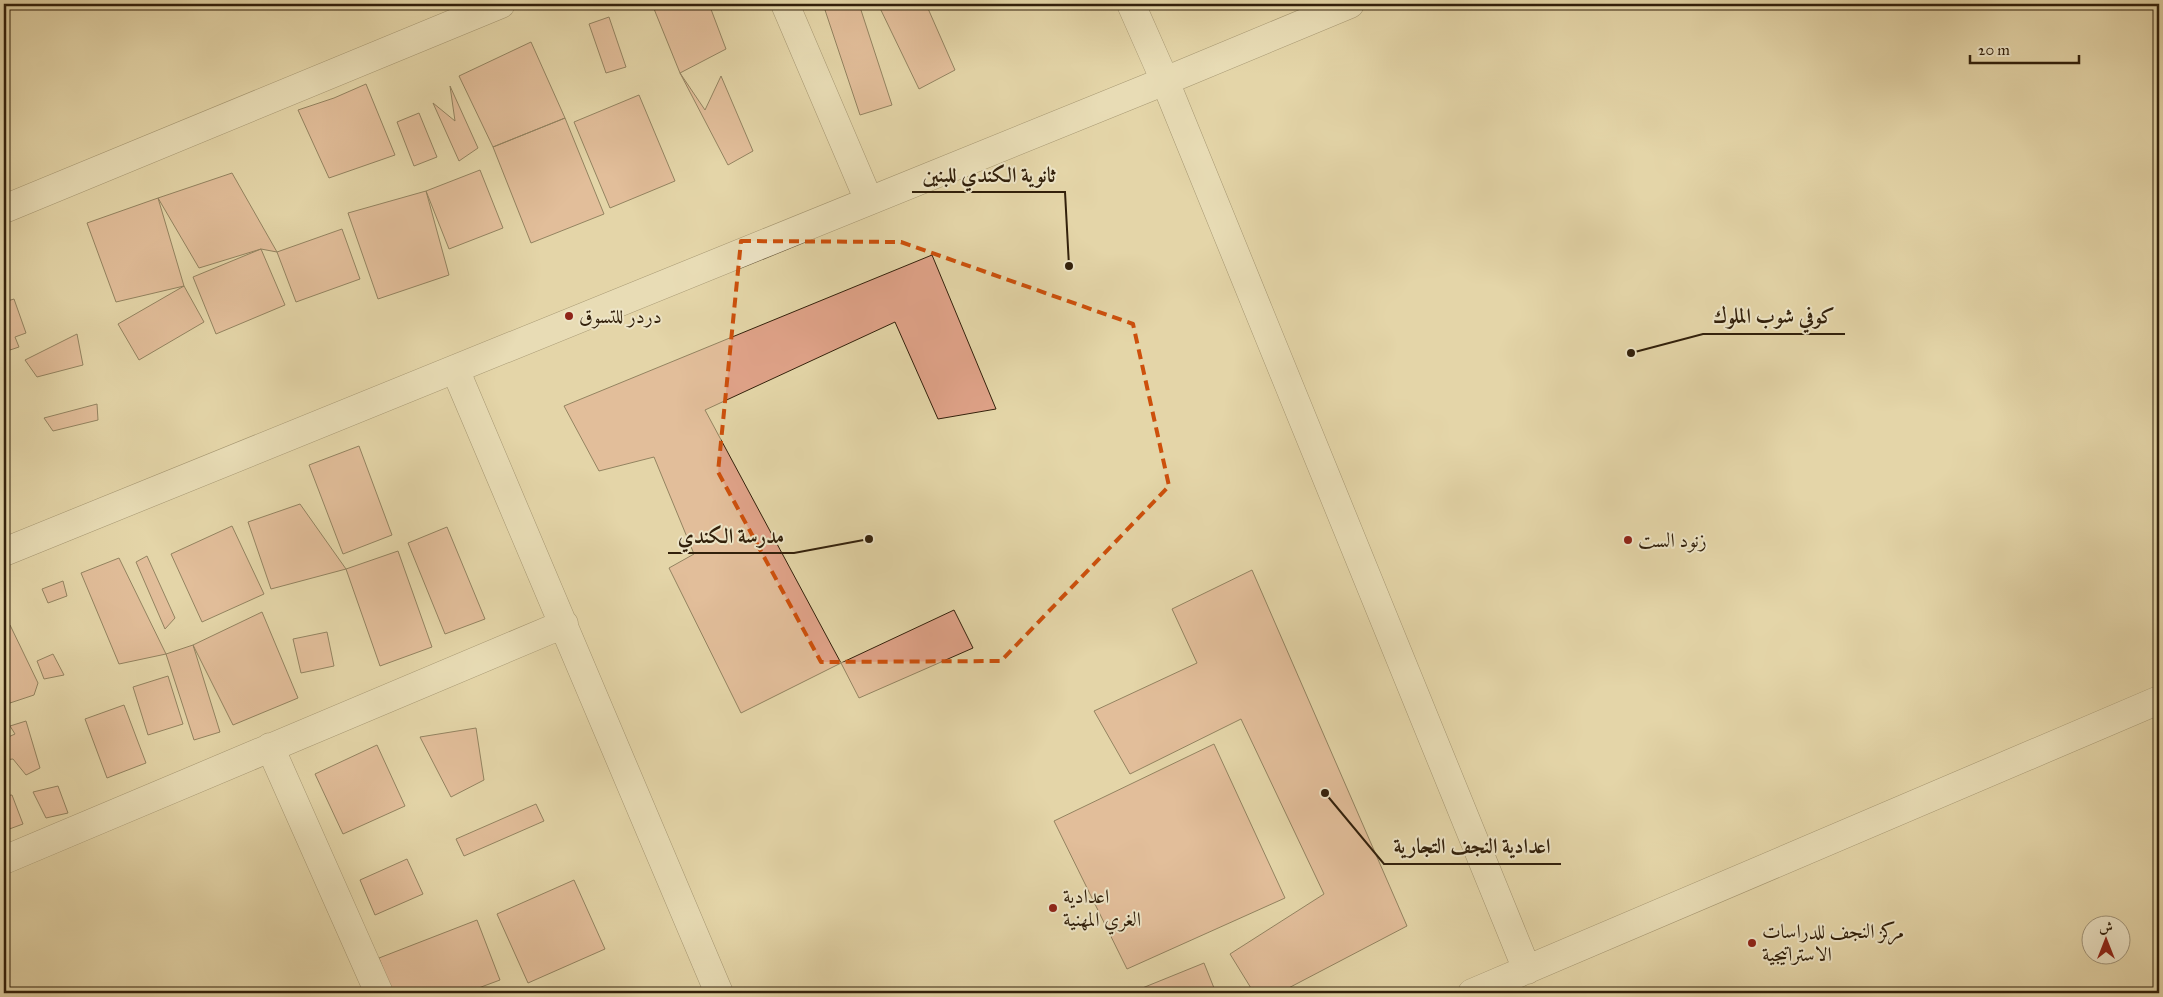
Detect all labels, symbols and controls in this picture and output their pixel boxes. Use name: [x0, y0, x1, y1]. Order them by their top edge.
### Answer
scale bar: [1970, 32, 2079, 64]
text: 20 m: [1978, 41, 2010, 59]
callout: ثانوية الكندي للبنين: [912, 156, 1065, 192]
text: ثانوية الكندي للبنين: [922, 162, 1057, 192]
callout: كوفي شوب الملوك: [1703, 298, 1845, 334]
text: كوفي شوب الملوك: [1713, 303, 1835, 334]
place label: دردر للتسوق: [579, 304, 662, 329]
marker: دردر للتسوق: [563, 310, 575, 322]
callout: مدرسة الكندي: [668, 517, 794, 553]
text: مدرسة الكندي: [678, 523, 784, 553]
place label: زنود الست: [1638, 528, 1707, 553]
marker: زنود الست: [1622, 534, 1634, 546]
callout: اعدادية النجف التجارية: [1384, 828, 1561, 864]
text: اعدادية النجف التجارية: [1393, 833, 1551, 859]
place label: اعدادية الغري المهنية: [1063, 884, 1141, 935]
marker: اعدادية الغري المهنية: [1047, 902, 1059, 914]
north arrow: [2080, 914, 2130, 964]
place label: مركز النجف للدراسات الاستراتيجية: [1762, 919, 1904, 966]
text: ش: [2099, 919, 2113, 936]
marker: مركز النجف للدراسات الاستراتيجية: [1746, 937, 1758, 949]

